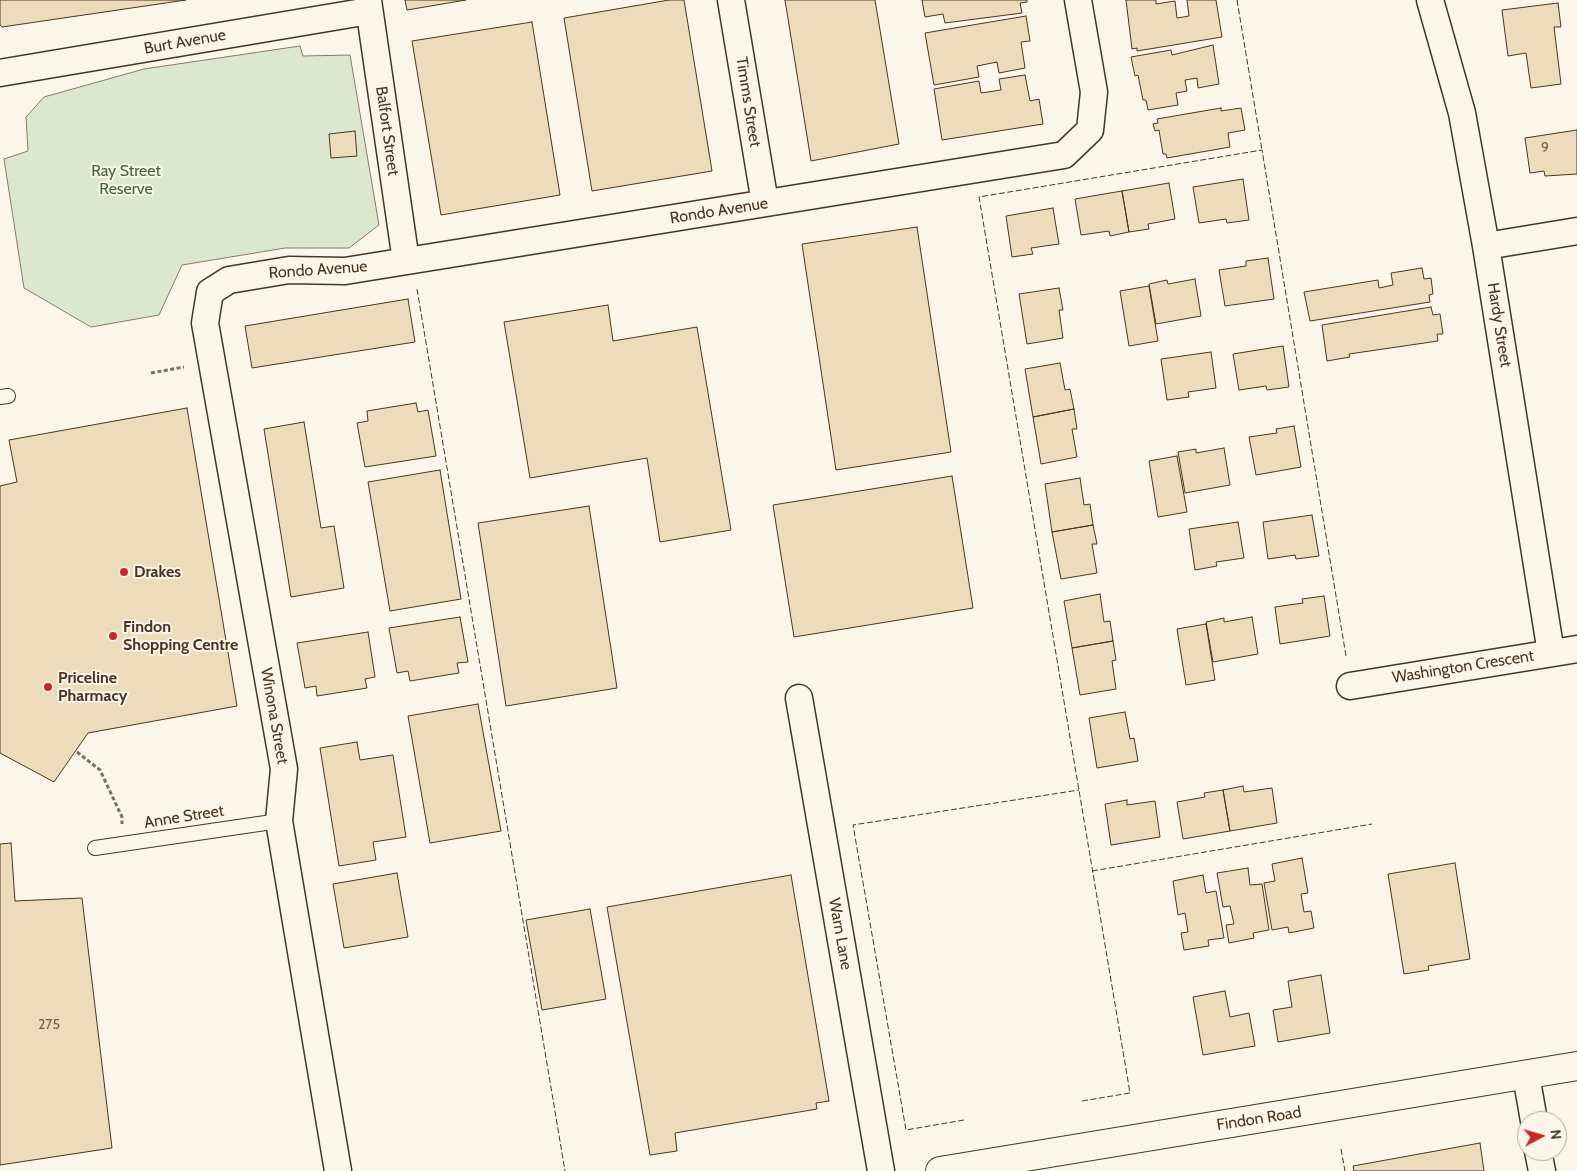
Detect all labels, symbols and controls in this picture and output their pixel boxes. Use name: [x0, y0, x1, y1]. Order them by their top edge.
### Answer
street label: Burt Avenue: [143, 25, 227, 59]
street label: Timms Street: [731, 55, 765, 149]
street label: Balfort Street: [371, 85, 403, 177]
house number: 9: [1541, 140, 1549, 156]
park label: Ray Street Reserve: [91, 161, 161, 199]
street label: Rondo Avenue: [669, 194, 769, 228]
street label: Rondo Avenue: [268, 257, 368, 283]
street label: Hardy Street: [1483, 281, 1515, 369]
place label: Drakes: [134, 562, 181, 582]
marker: Drakes: [118, 566, 130, 578]
place label: Findon Shopping Centre: [123, 617, 238, 655]
marker: Findon Shopping Centre: [107, 630, 119, 642]
street label: Washington Crescent: [1391, 646, 1535, 688]
street label: Winona Street: [256, 666, 292, 766]
place label: Priceline Pharmacy: [58, 668, 127, 706]
marker: Priceline Pharmacy: [42, 681, 54, 693]
street label: Anne Street: [143, 801, 225, 833]
street label: Warn Lane: [824, 897, 856, 971]
house number: 275: [38, 1017, 60, 1033]
street label: Findon Road: [1215, 1103, 1303, 1135]
north arrow: [1517, 1111, 1567, 1161]
text: N: [1546, 1129, 1565, 1140]

